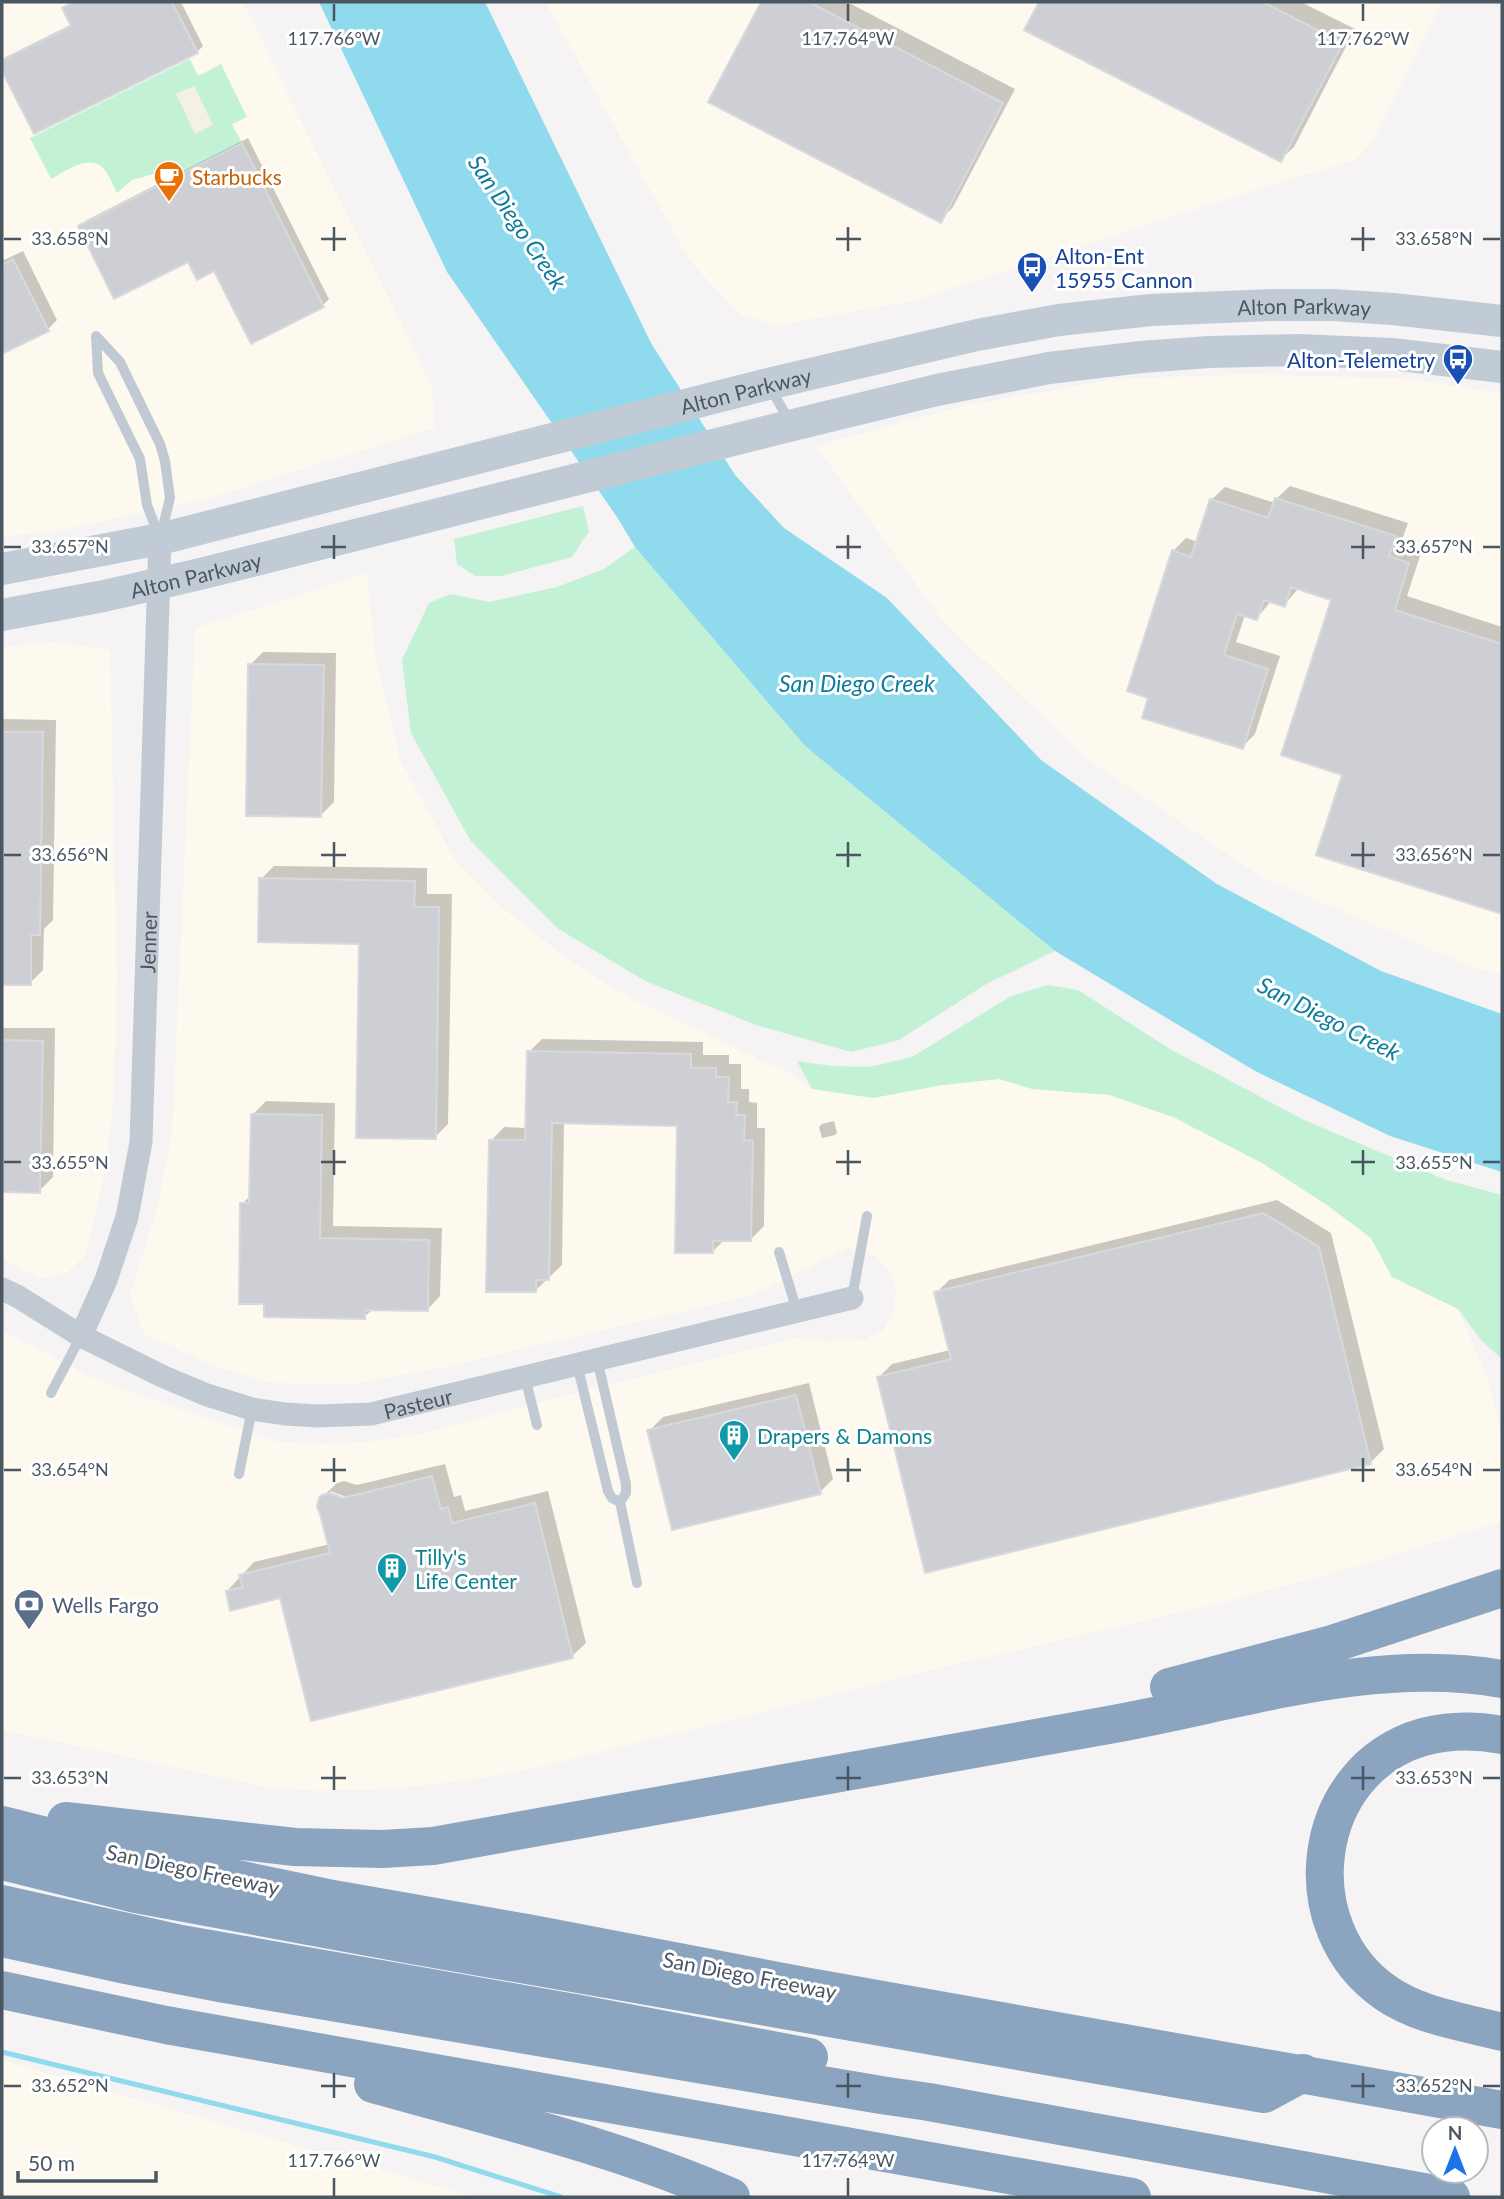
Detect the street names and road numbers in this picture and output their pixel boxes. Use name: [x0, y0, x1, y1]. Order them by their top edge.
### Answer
street label: Alton Parkway: [1237, 292, 1372, 320]
street label: Alton Parkway: [677, 362, 814, 418]
street label: Alton Parkway: [128, 547, 264, 602]
street label: Jenner: [134, 911, 161, 973]
street label: Pasteur: [381, 1382, 455, 1423]
street label: San Diego Freeway: [104, 1838, 282, 1900]
street label: San Diego Freeway: [661, 1946, 839, 2004]

